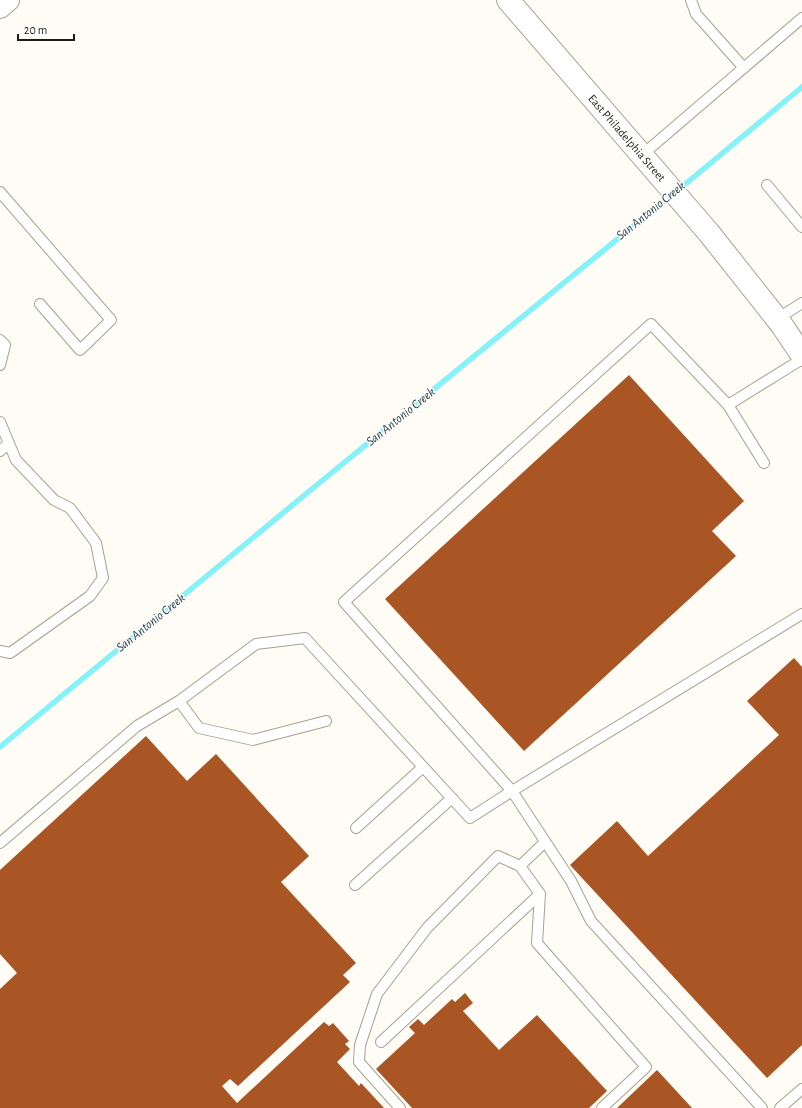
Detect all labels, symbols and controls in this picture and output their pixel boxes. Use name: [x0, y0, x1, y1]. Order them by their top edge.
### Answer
scale bar: [18, 16, 74, 42]
text: 20 m: [24, 24, 47, 36]
street label: East Philadelphia Street: [586, 92, 668, 184]
water label: San Antonio Creek: [614, 179, 688, 243]
water label: San Antonio Creek: [364, 385, 438, 449]
water label: San Antonio Creek: [114, 591, 188, 655]

